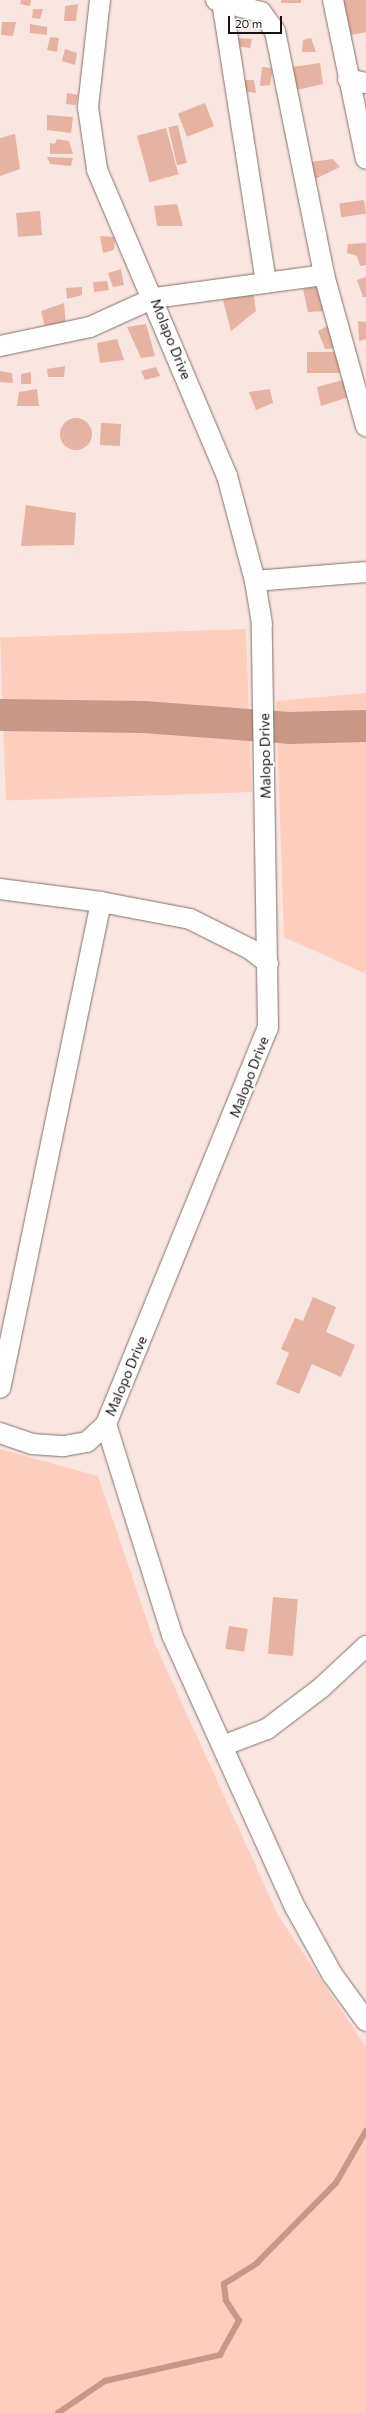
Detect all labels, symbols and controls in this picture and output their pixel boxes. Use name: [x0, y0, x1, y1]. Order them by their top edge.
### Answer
scale bar: [230, 8, 284, 34]
text: 20 m: [235, 16, 262, 30]
street label: Molapo Drive: [147, 296, 195, 382]
street label: Malopo Drive: [256, 713, 274, 799]
street label: Malopo Drive: [226, 1034, 272, 1120]
street label: Malopo Drive: [102, 1333, 150, 1419]

